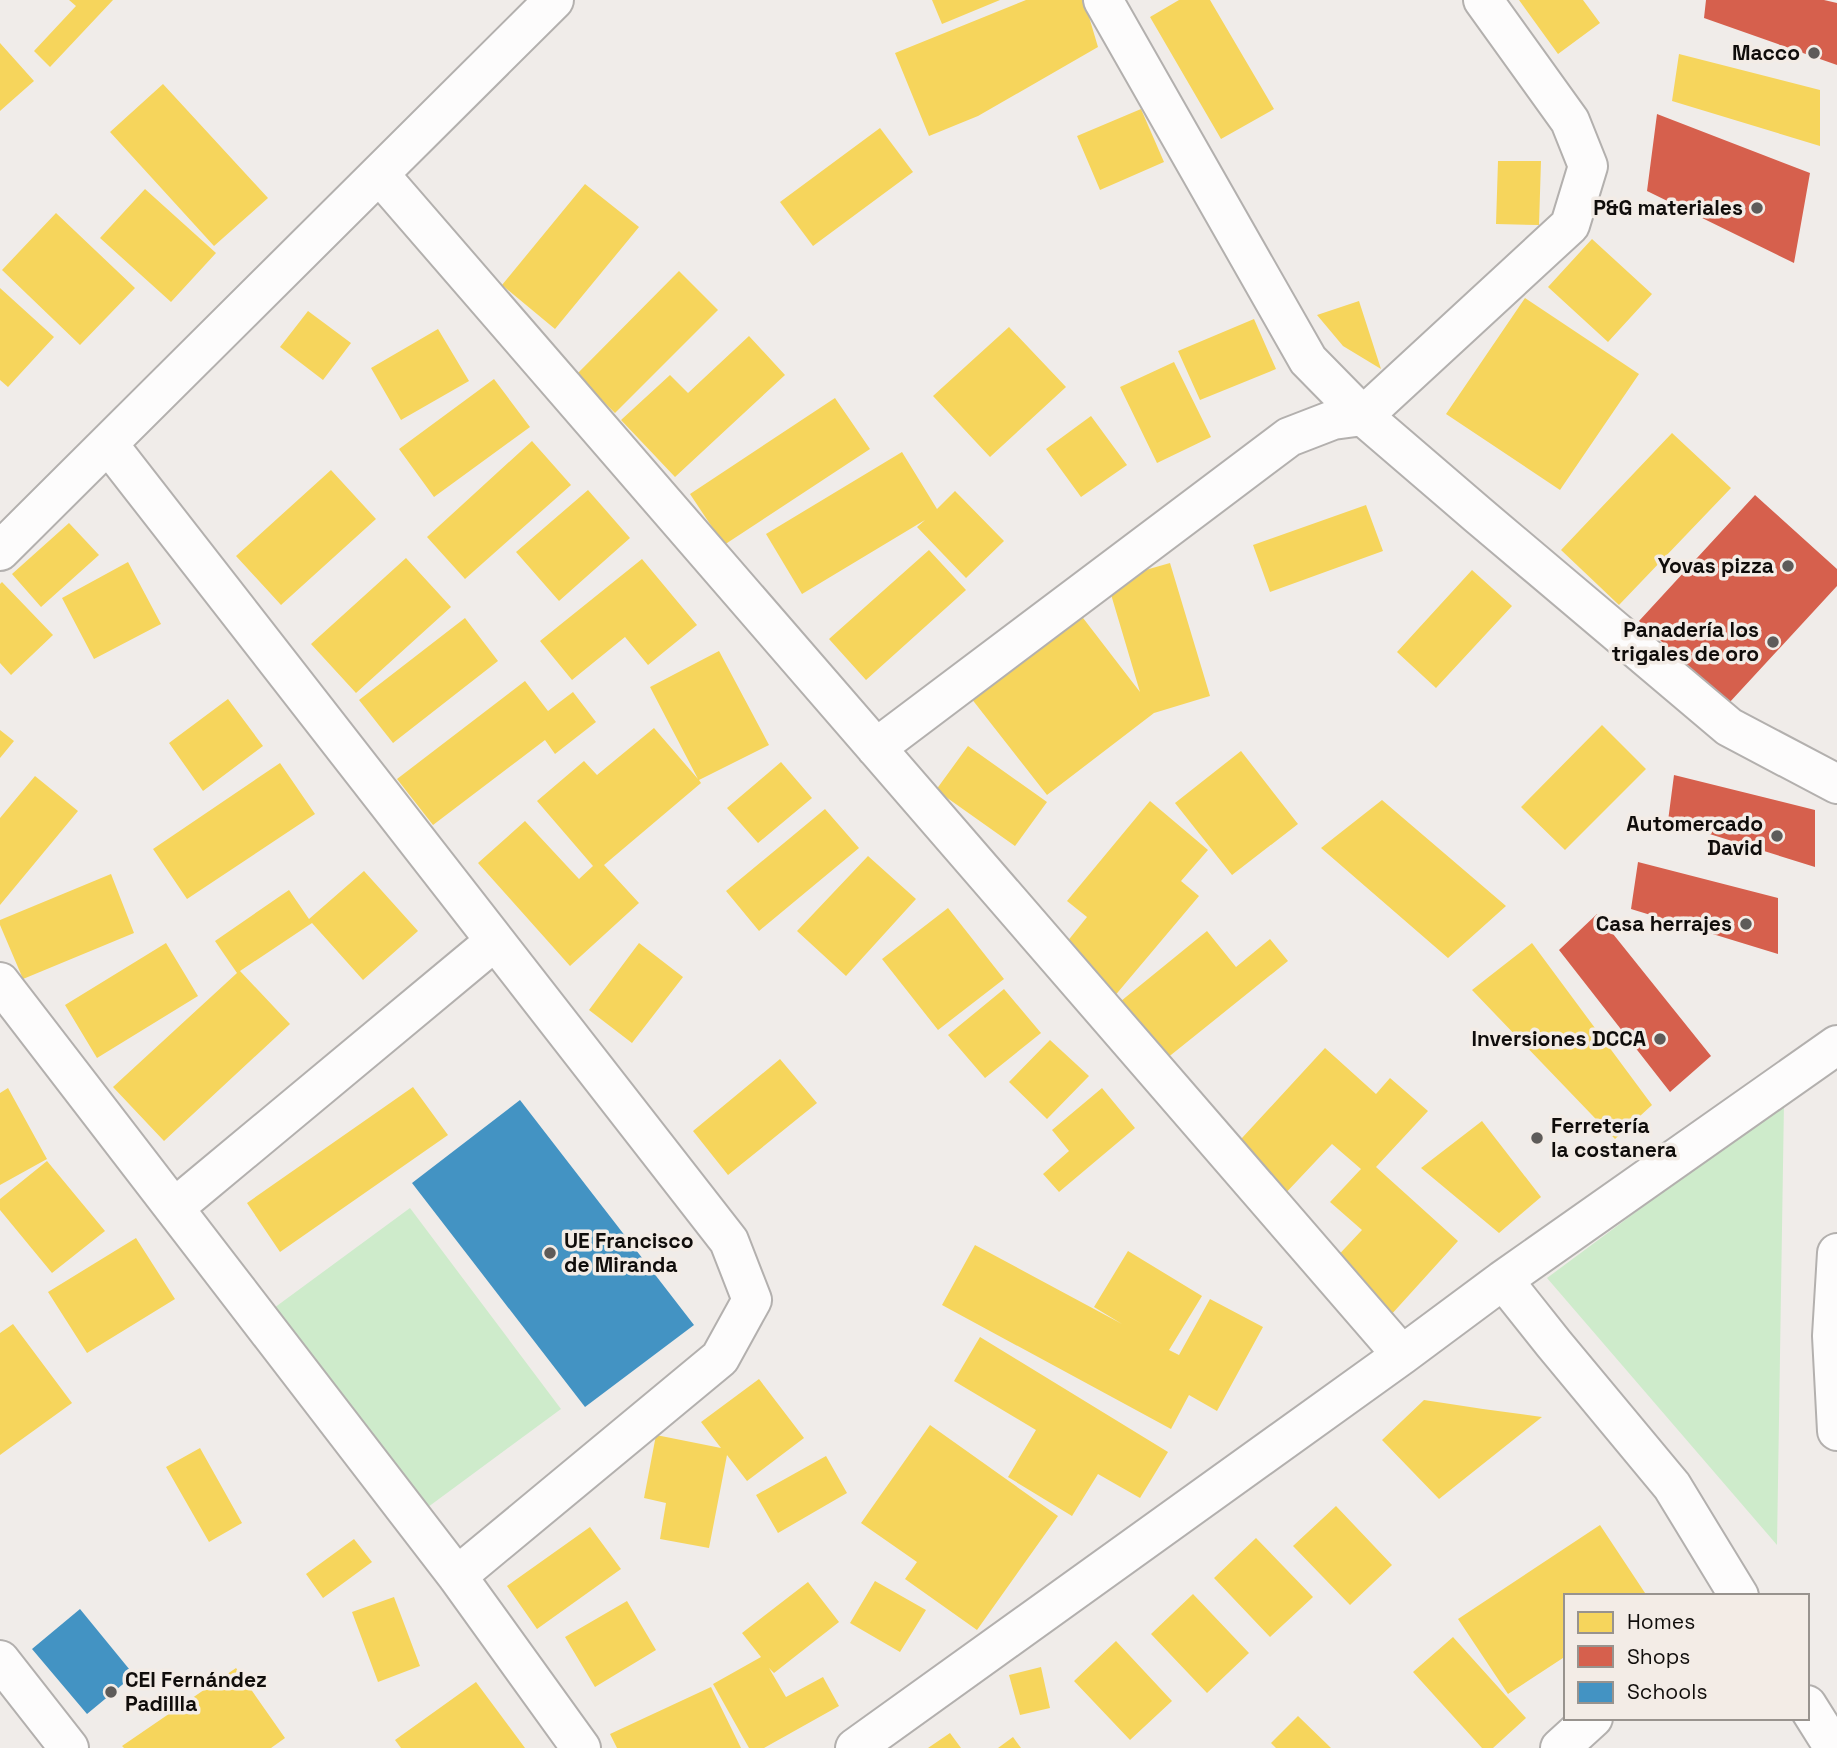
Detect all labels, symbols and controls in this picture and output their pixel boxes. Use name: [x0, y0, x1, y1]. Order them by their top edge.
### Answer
place label: Macco: [1732, 39, 1800, 66]
marker: Macco: [1806, 45, 1822, 61]
place label: P&G materiales: [1593, 194, 1743, 221]
marker: P&G materiales: [1749, 200, 1765, 216]
place label: Yovas pizza: [1658, 552, 1774, 579]
marker: Yovas pizza: [1780, 558, 1796, 574]
place label: Panadería los trigales de oro: [1611, 616, 1759, 667]
marker: Panadería los trigales de oro: [1765, 634, 1781, 650]
place label: Automercado David: [1626, 810, 1763, 861]
marker: Automercado David: [1769, 828, 1785, 844]
place label: Casa herrajes: [1596, 910, 1732, 937]
marker: Casa herrajes: [1738, 916, 1754, 932]
place label: Inversiones DCCA: [1471, 1025, 1646, 1052]
marker: Inversiones DCCA: [1652, 1031, 1668, 1047]
place label: Ferretería la costanera: [1551, 1112, 1677, 1163]
marker: Ferretería la costanera: [1529, 1130, 1545, 1146]
place label: UE Francisco de Miranda: [564, 1227, 694, 1278]
marker: UE Francisco de Miranda: [542, 1245, 558, 1261]
legend: [1564, 1594, 1809, 1720]
text: Homes: [1627, 1608, 1695, 1635]
text: Shops: [1627, 1643, 1690, 1670]
place label: CEI Fernández Padillla: [125, 1666, 267, 1717]
text: Schools: [1627, 1678, 1707, 1705]
marker: CEI Fernández Padillla: [103, 1684, 119, 1700]

